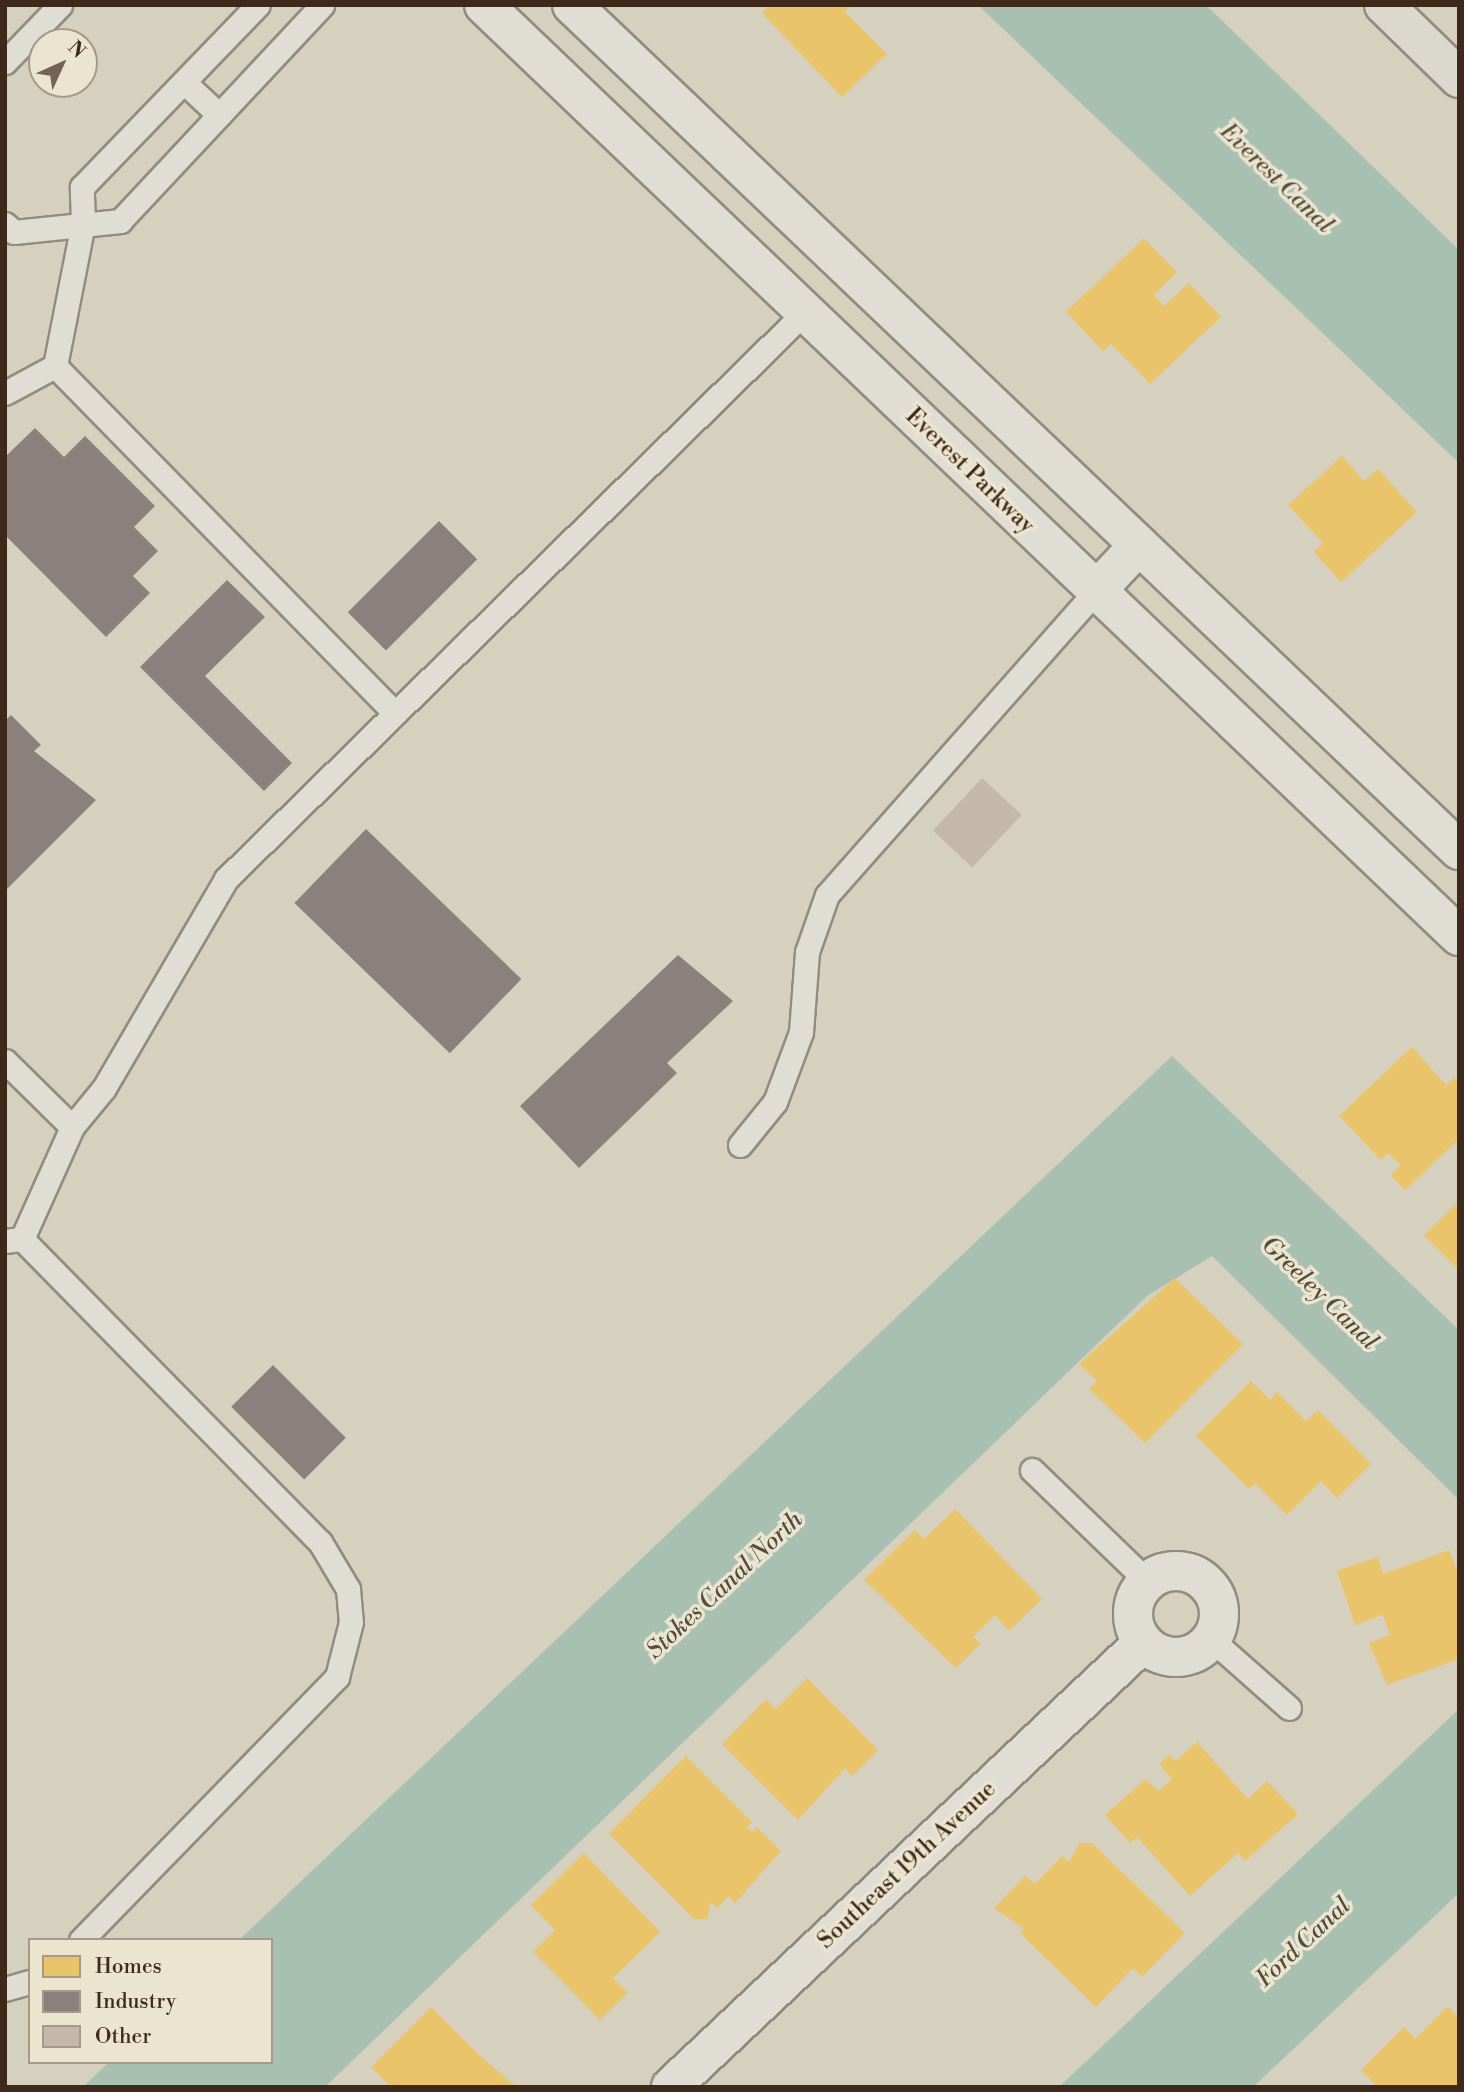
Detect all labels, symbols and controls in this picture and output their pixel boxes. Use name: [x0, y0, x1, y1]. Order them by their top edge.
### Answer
north arrow: [28, 28, 98, 98]
text: N: [63, 36, 90, 63]
water label: Everest Canal: [1214, 118, 1338, 240]
street label: Everest Parkway: [900, 402, 1040, 540]
water label: Greeley Canal: [1255, 1231, 1383, 1357]
water label: Stokes Canal North: [641, 1506, 809, 1666]
street label: Southeast 19th Avenue: [812, 1775, 1002, 1955]
water label: Ford Canal: [1251, 1892, 1357, 1994]
legend: [28, 1938, 273, 2064]
text: Homes: [95, 1954, 162, 1980]
text: Industry: [95, 1989, 176, 2015]
text: Other: [95, 2024, 151, 2050]

